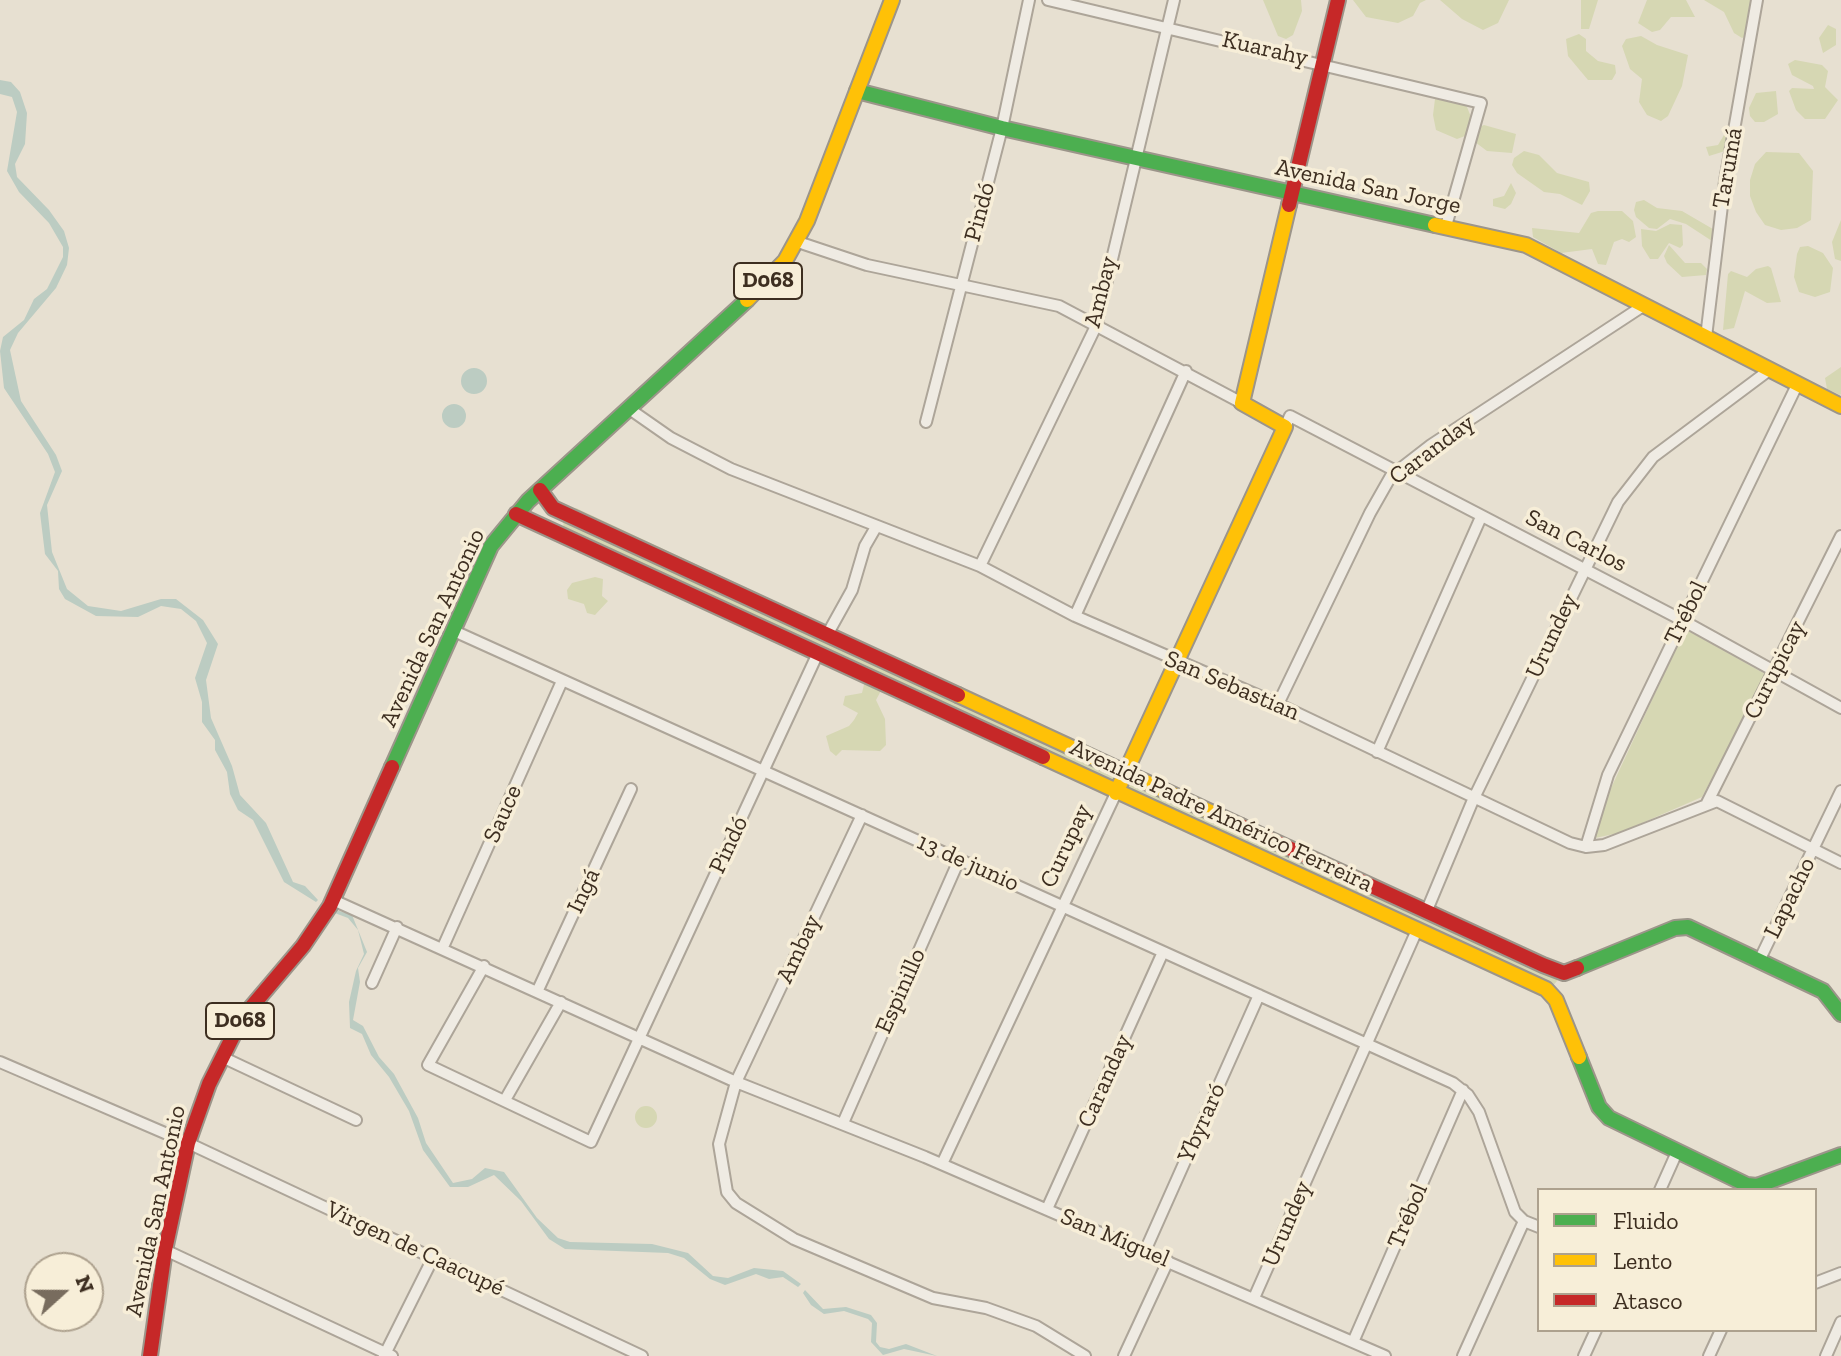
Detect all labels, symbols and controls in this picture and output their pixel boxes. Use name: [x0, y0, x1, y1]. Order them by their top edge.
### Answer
street label: Kuarahy: [1219, 25, 1311, 73]
street label: Tarumá: [1707, 125, 1749, 211]
street label: Avenida San Jorge: [1273, 153, 1463, 221]
street label: Pindó: [958, 179, 1002, 245]
street label: Ambay: [1078, 253, 1124, 331]
road number: D068: [734, 263, 802, 299]
street label: Caranday: [1384, 409, 1480, 491]
street label: San Carlos: [1521, 503, 1631, 579]
street label: Avenida San Antonio: [374, 524, 492, 732]
street label: Trébol: [1658, 576, 1714, 650]
street label: Urundey: [1520, 589, 1584, 683]
street label: Curupicay: [1738, 616, 1812, 724]
street label: San Sebastian: [1160, 645, 1304, 727]
street label: Avenida Padre Américo Ferreira: [1065, 733, 1377, 899]
street label: Sauce: [478, 781, 528, 847]
street label: Curupay: [1034, 800, 1098, 892]
street label: Pindó: [703, 812, 755, 878]
street label: 13 de junio: [913, 828, 1023, 898]
street label: Lapacho: [1758, 853, 1822, 943]
street label: Ingá: [561, 864, 607, 918]
street label: Ambay: [771, 910, 827, 988]
street label: Espinillo: [870, 944, 932, 1038]
road number: D068: [206, 1003, 274, 1039]
street label: Caranday: [1072, 1030, 1138, 1132]
street label: Ybyraró: [1172, 1079, 1232, 1167]
street label: Avenida San Antonio: [120, 1103, 192, 1319]
street label: Urundey: [1256, 1177, 1318, 1271]
street label: Trébol: [1382, 1179, 1434, 1253]
legend: [1537, 1188, 1817, 1332]
street label: Virgen de Caacupé: [321, 1195, 509, 1303]
street label: San Miguel: [1056, 1202, 1174, 1274]
text: Fluido: [1613, 1206, 1678, 1235]
text: Lento: [1613, 1246, 1672, 1275]
north arrow: [24, 1252, 104, 1332]
text: N: [69, 1271, 101, 1297]
text: Atasco: [1613, 1286, 1683, 1315]

